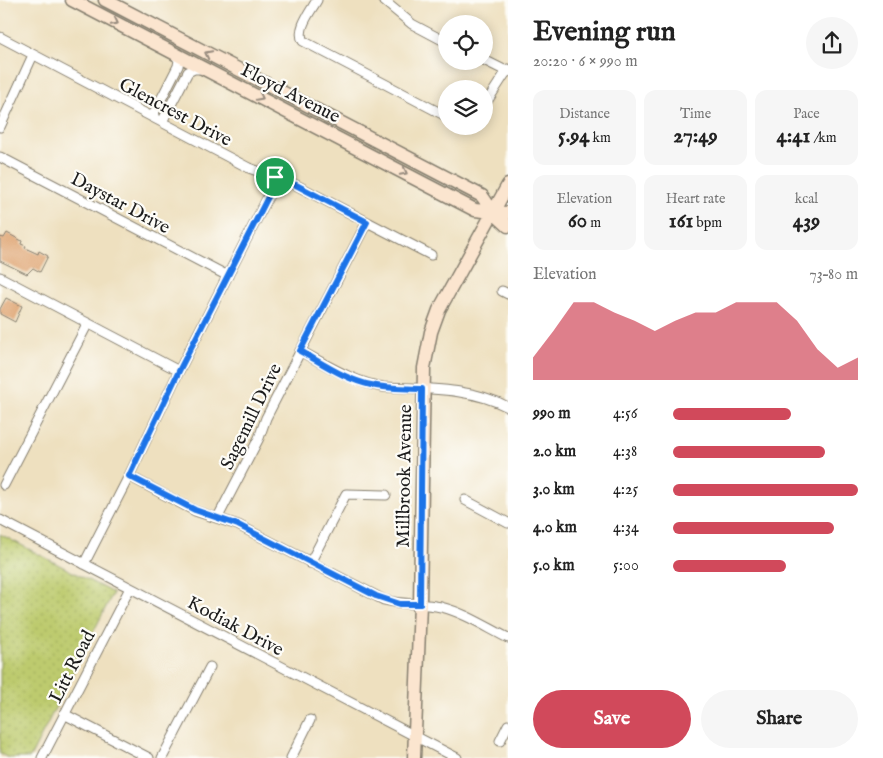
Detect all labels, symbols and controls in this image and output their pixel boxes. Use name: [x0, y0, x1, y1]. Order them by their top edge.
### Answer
map controls: [438, 15, 493, 135]
button: locate: [438, 15, 493, 70]
text: Evening run: [533, 15, 676, 50]
one-way arrow: [110, 16, 119, 26]
button: share: [806, 17, 858, 69]
one-way arrow: [204, 50, 213, 60]
text: 20:20 · 6 × 990 m: [533, 52, 638, 72]
street label: Floyd Avenue: [236, 58, 344, 129]
street label: Glencrest Drive: [114, 73, 236, 153]
button: layers: [438, 80, 493, 135]
one-way arrow: [254, 91, 263, 101]
text: Distance: [559, 105, 610, 123]
text: Time: [680, 105, 711, 123]
text: Pace: [793, 105, 820, 123]
text: 5.94: [558, 123, 590, 150]
text: 27:49: [673, 123, 718, 150]
text: 4:41: [776, 123, 810, 150]
text: km: [590, 129, 611, 147]
text: /km: [810, 129, 837, 147]
pin: [254, 156, 296, 198]
icon: arrive: [261, 163, 289, 191]
one-way arrow: [398, 166, 407, 176]
street label: Daystar Drive: [66, 167, 174, 240]
text: Elevation: [557, 190, 612, 208]
text: Heart rate: [666, 190, 725, 208]
text: kcal: [795, 190, 818, 208]
text: 60: [568, 208, 587, 235]
text: 161: [669, 208, 693, 235]
text: 439: [793, 208, 820, 235]
text: m: [587, 214, 601, 232]
text: bpm: [693, 214, 722, 232]
text: Elevation: [533, 265, 596, 285]
text: 73–80 m: [809, 265, 858, 285]
street label: Sagemill Drive: [216, 359, 288, 474]
street label: Millbrook Avenue: [392, 404, 418, 548]
text: 990 m: [533, 404, 571, 424]
text: 4:56: [613, 404, 638, 424]
text: 2.0 km: [533, 442, 576, 462]
text: 4:38: [613, 442, 637, 462]
text: 3.0 km: [533, 480, 575, 500]
text: 4:25: [613, 480, 638, 500]
text: 4.0 km: [533, 518, 577, 538]
text: 4:34: [613, 518, 639, 538]
text: 5.0 km: [533, 556, 575, 576]
text: 5:00: [613, 556, 639, 576]
street label: Kodiak Drive: [183, 591, 288, 662]
street label: Litt Road: [44, 626, 102, 707]
button: Save: [533, 690, 691, 748]
button: Share: [701, 690, 858, 748]

